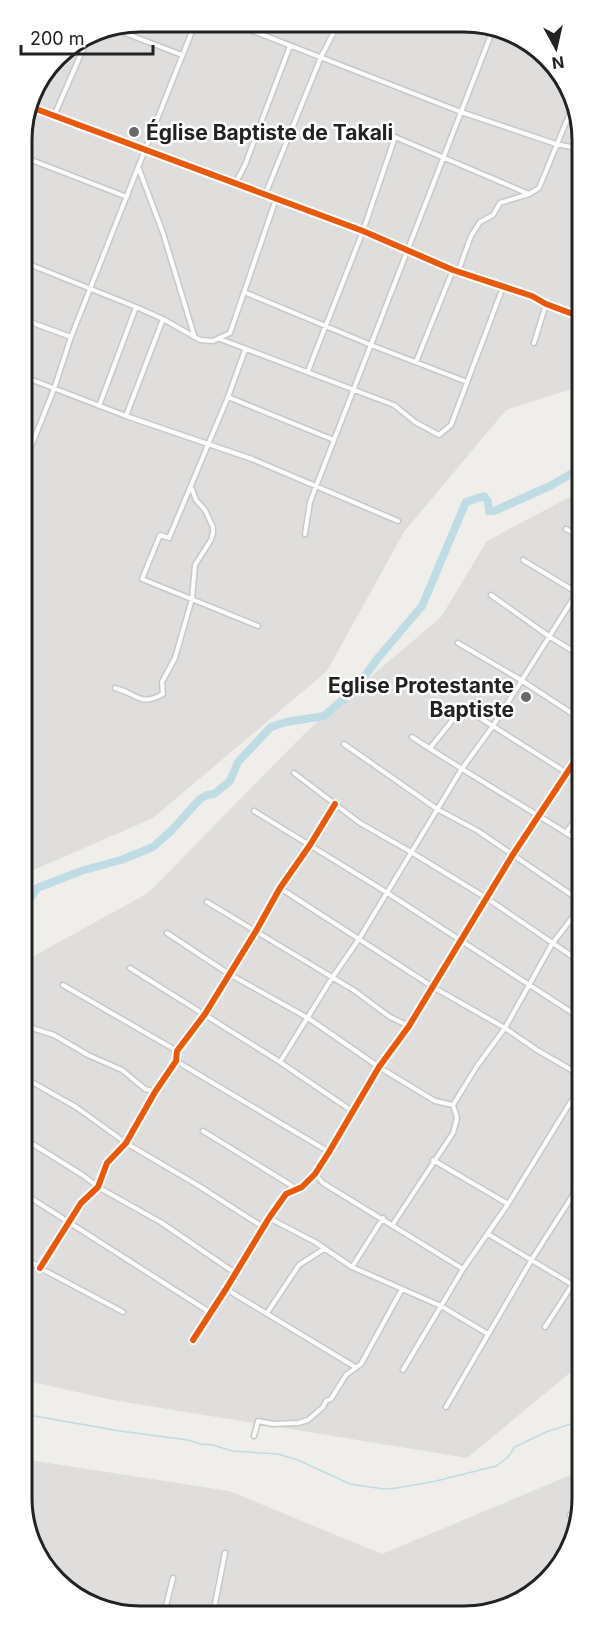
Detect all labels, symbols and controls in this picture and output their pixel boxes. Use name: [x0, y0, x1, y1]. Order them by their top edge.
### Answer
scale bar: [21, 18, 153, 56]
north arrow: [526, 18, 586, 78]
text: 200 m: [30, 28, 85, 49]
text: N: [551, 52, 566, 74]
place label: Église Baptiste de Takali: [146, 119, 393, 145]
marker: Église Baptiste de Takali: [127, 125, 141, 139]
place label: Eglise Protestante Baptiste: [328, 673, 514, 722]
marker: Eglise Protestante Baptiste: [519, 690, 533, 704]

